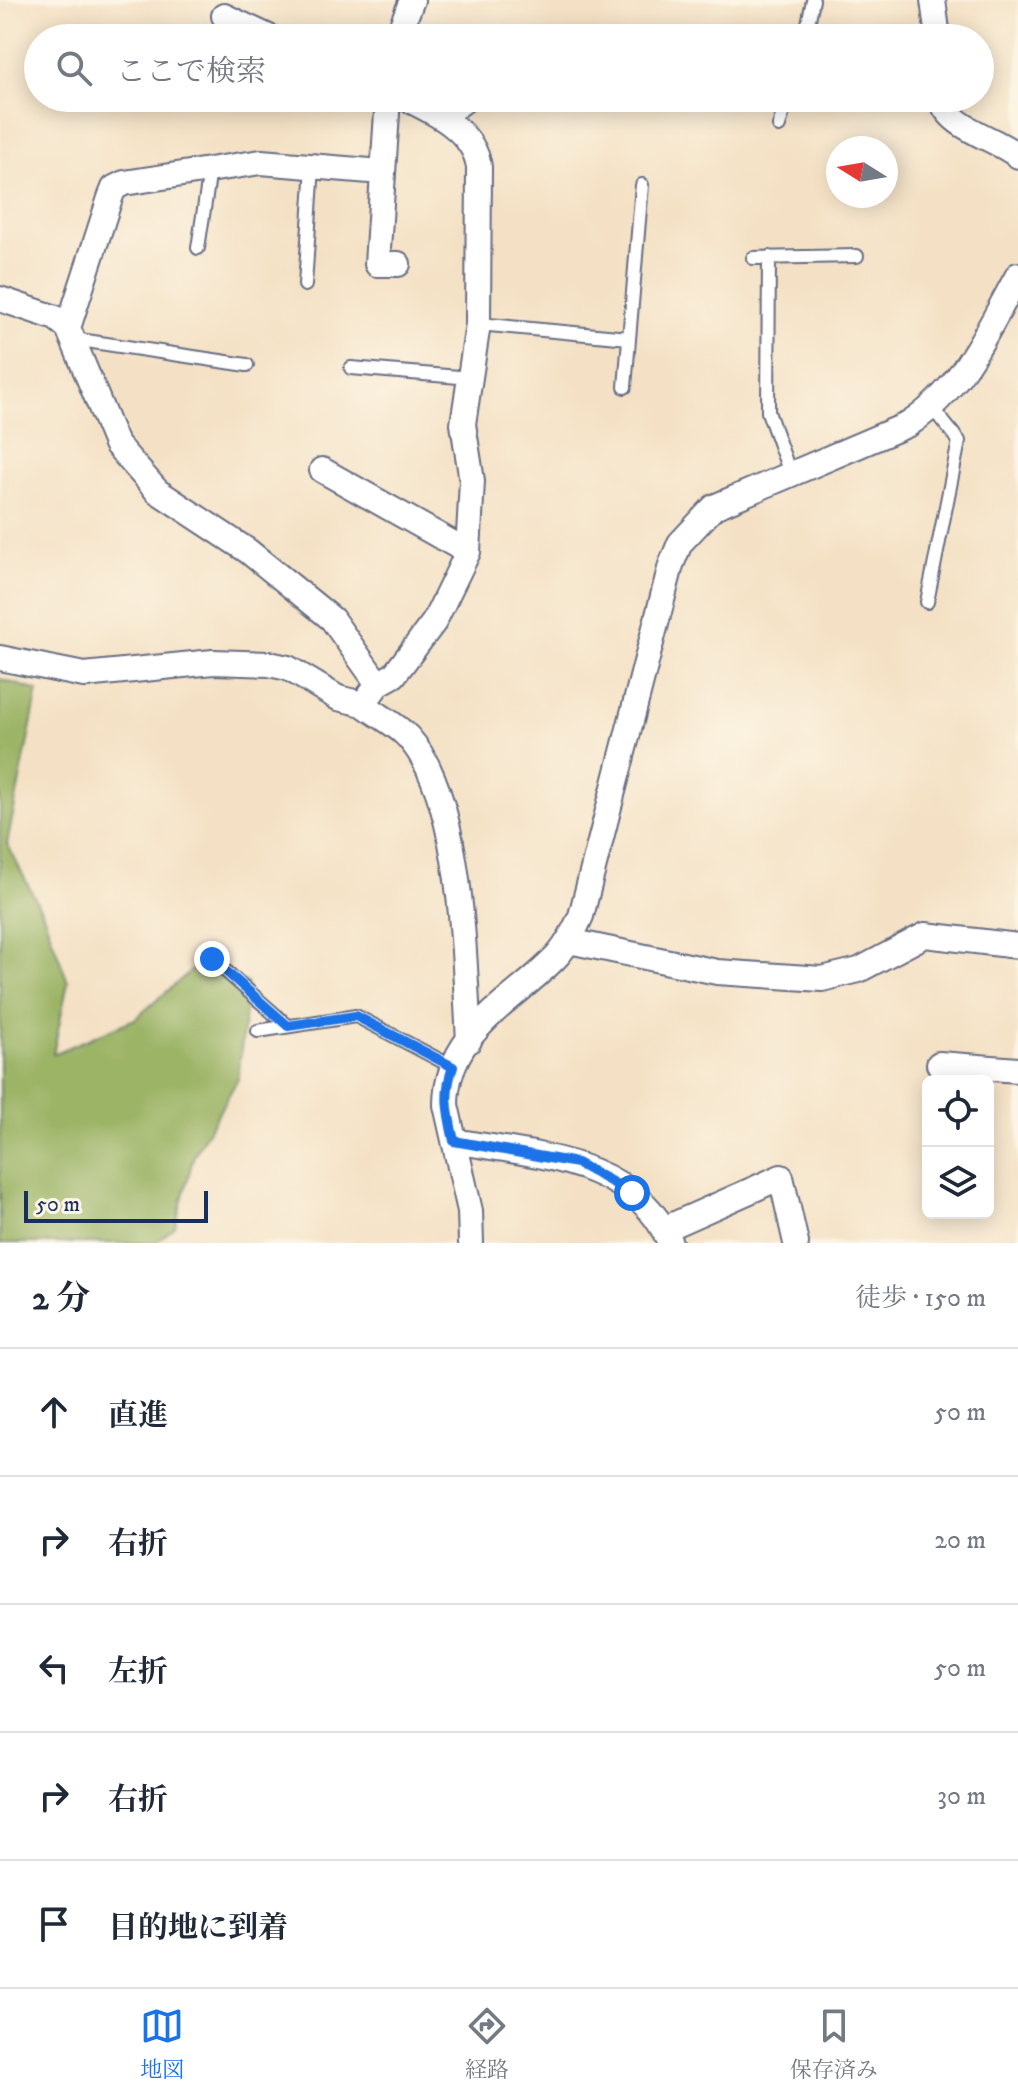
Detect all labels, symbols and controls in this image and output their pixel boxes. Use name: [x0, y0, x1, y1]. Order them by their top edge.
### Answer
search box: [24, 24, 994, 112]
icon: search: [52, 46, 96, 90]
text: ここで検索: [116, 54, 266, 91]
north arrow: [826, 136, 898, 208]
route end: [194, 941, 230, 977]
map controls: [922, 1075, 994, 1219]
button: locate: [922, 1075, 994, 1147]
button: layers: [922, 1147, 994, 1219]
route start: [614, 1175, 650, 1211]
scale bar: [24, 1187, 208, 1223]
text: 50 m: [36, 1191, 80, 1218]
text: 2 分: [32, 1278, 90, 1320]
text: 徒歩 · 150 m: [855, 1282, 986, 1315]
icon: ahead: [32, 1390, 76, 1434]
text: 50 m: [934, 1396, 986, 1429]
text: 直進: [108, 1398, 168, 1435]
icon: right: [32, 1518, 76, 1562]
text: 20 m: [934, 1524, 986, 1557]
text: 右折: [108, 1526, 168, 1563]
icon: left: [32, 1646, 76, 1690]
text: 50 m: [934, 1652, 986, 1685]
text: 左折: [108, 1654, 168, 1691]
icon: right: [32, 1774, 76, 1818]
text: 30 m: [937, 1780, 986, 1813]
text: 右折: [108, 1782, 168, 1819]
icon: arrive: [32, 1902, 76, 1946]
text: 目的地に到着: [108, 1910, 288, 1947]
tab: 地図: [140, 2004, 184, 2084]
tab: 経路: [465, 2004, 509, 2084]
tab: 保存済み: [790, 2004, 878, 2084]

